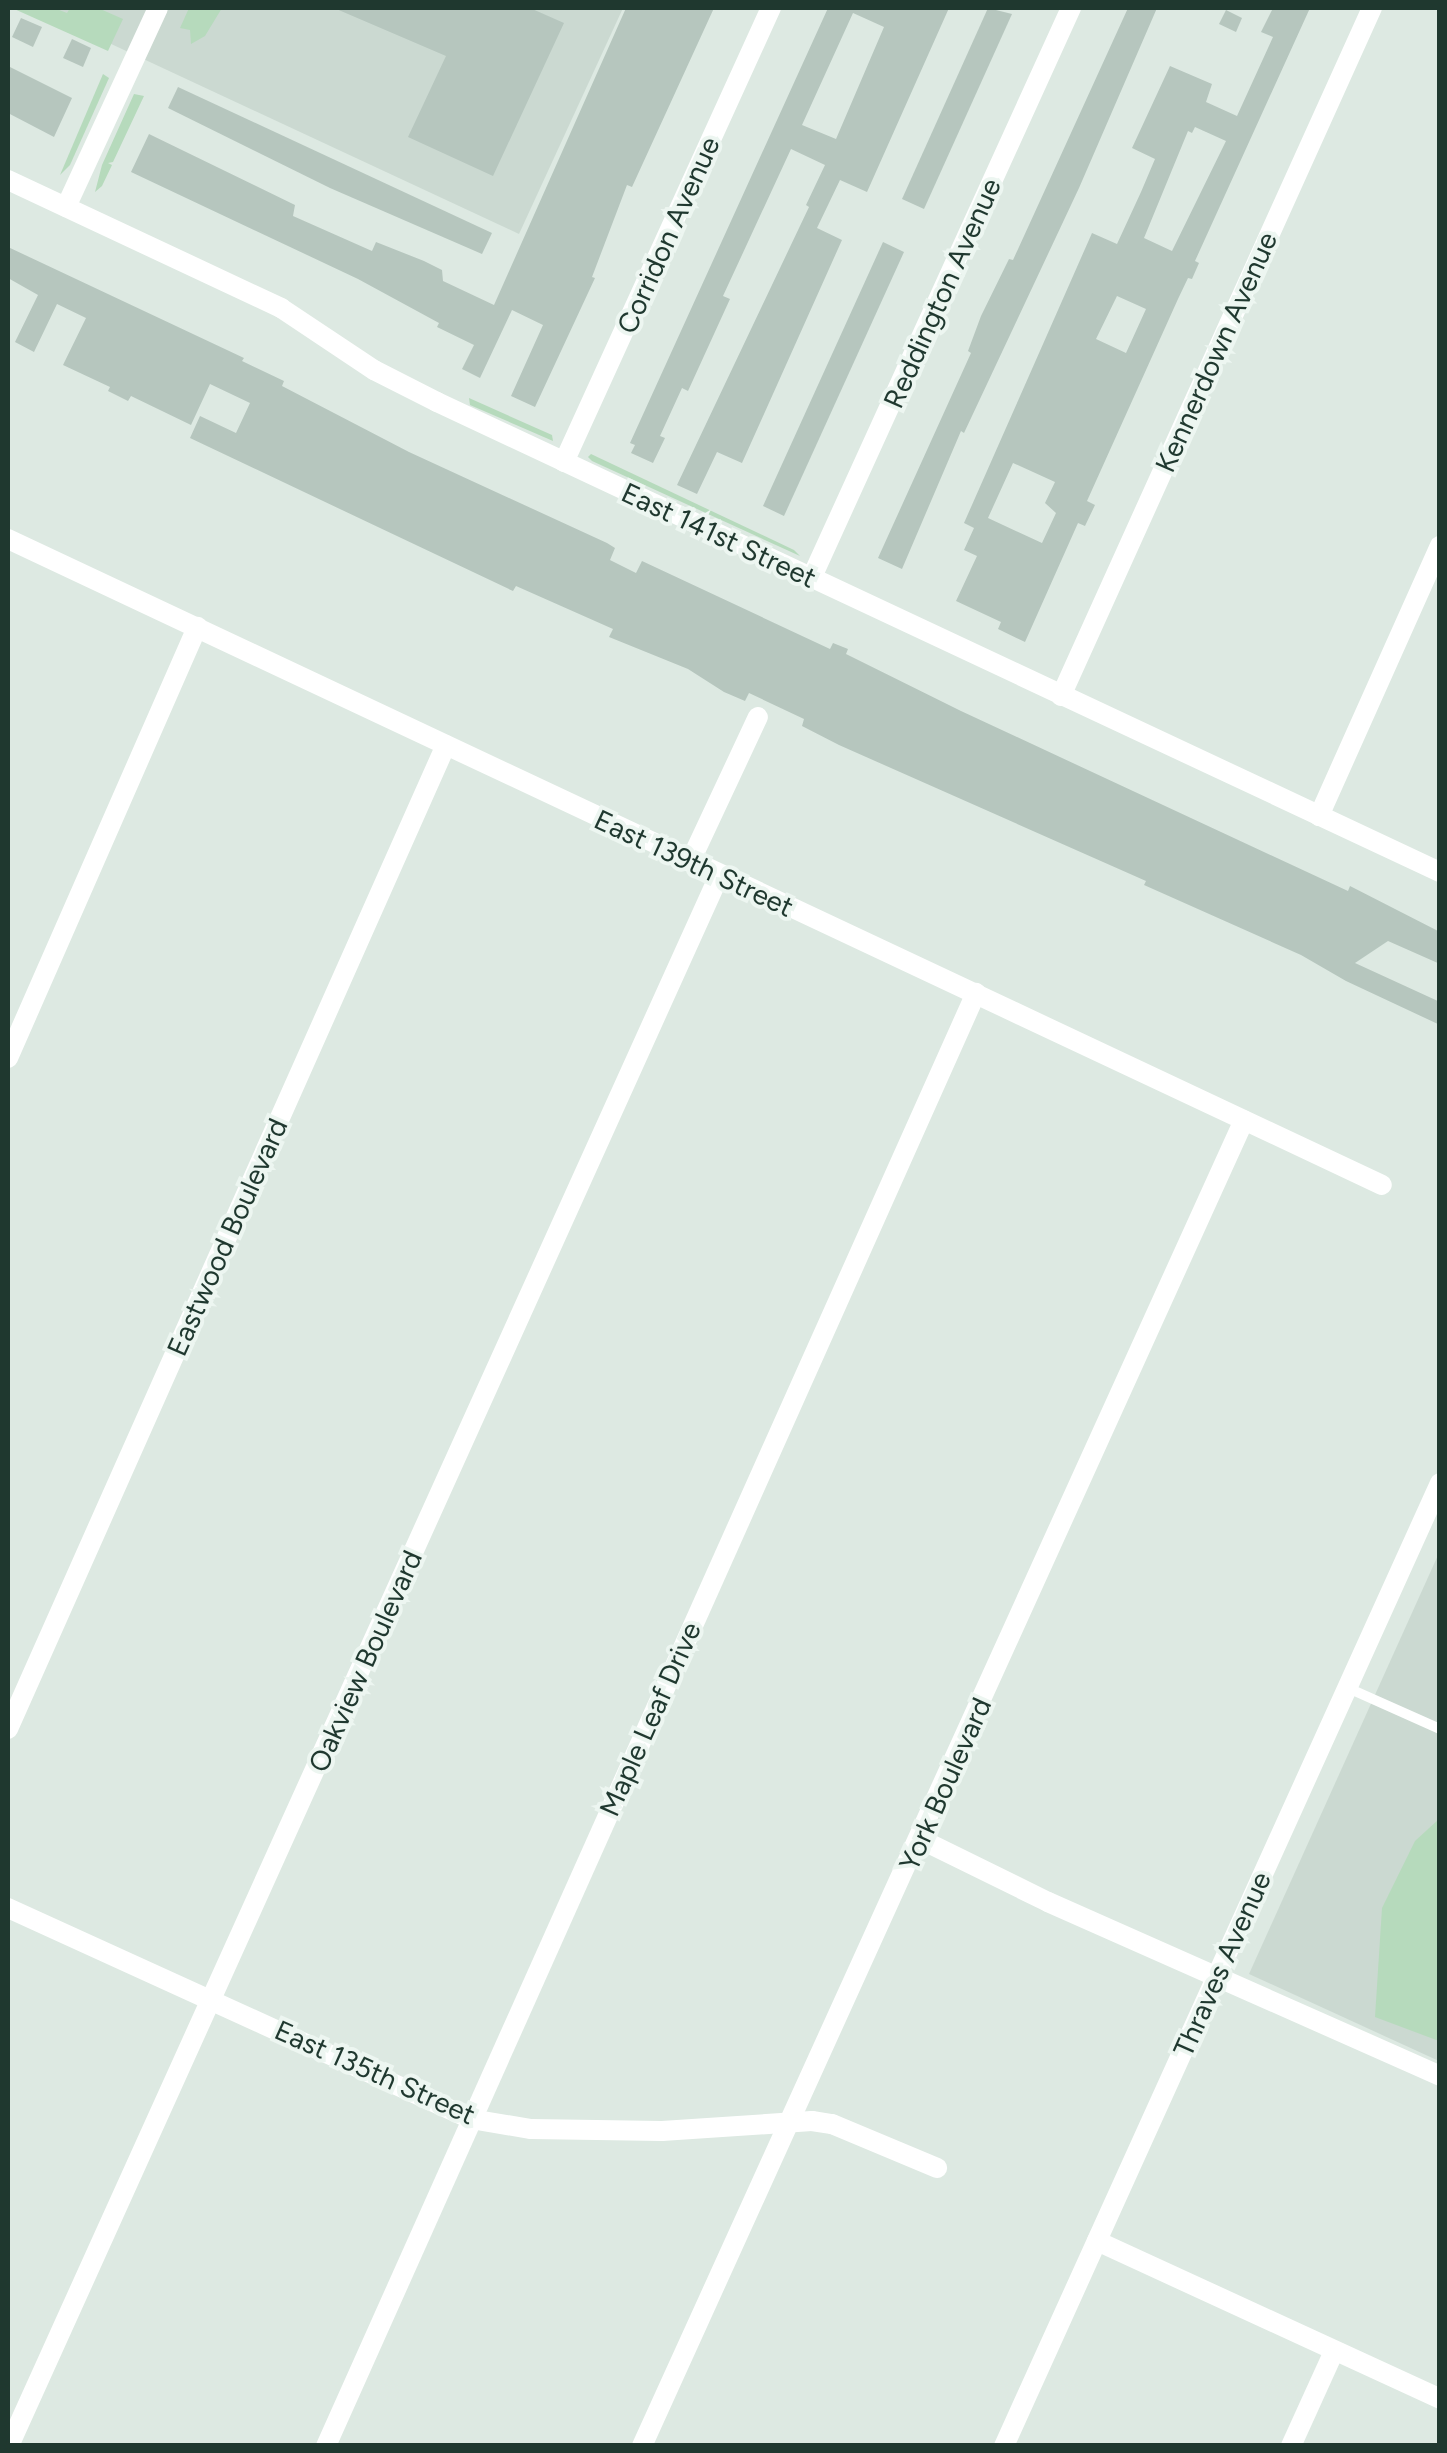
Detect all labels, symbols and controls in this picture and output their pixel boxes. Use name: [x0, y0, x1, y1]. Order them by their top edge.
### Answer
street label: Corridon Avenue: [610, 131, 726, 339]
street label: Reddington Avenue: [876, 173, 1008, 413]
street label: Kennerdown Avenue: [1148, 227, 1284, 477]
street label: East 141st Street: [616, 475, 822, 595]
street label: East 139th Street: [589, 802, 799, 924]
street label: Eastwood Boulevard: [160, 1113, 294, 1361]
street label: Oakview Boulevard: [301, 1545, 429, 1777]
street label: Maple Leaf Drive: [592, 1617, 708, 1821]
street label: York Boulevard: [892, 1692, 998, 1876]
street label: Thraves Avenue: [1166, 1866, 1278, 2062]
street label: East 135th Street: [270, 2013, 480, 2131]

